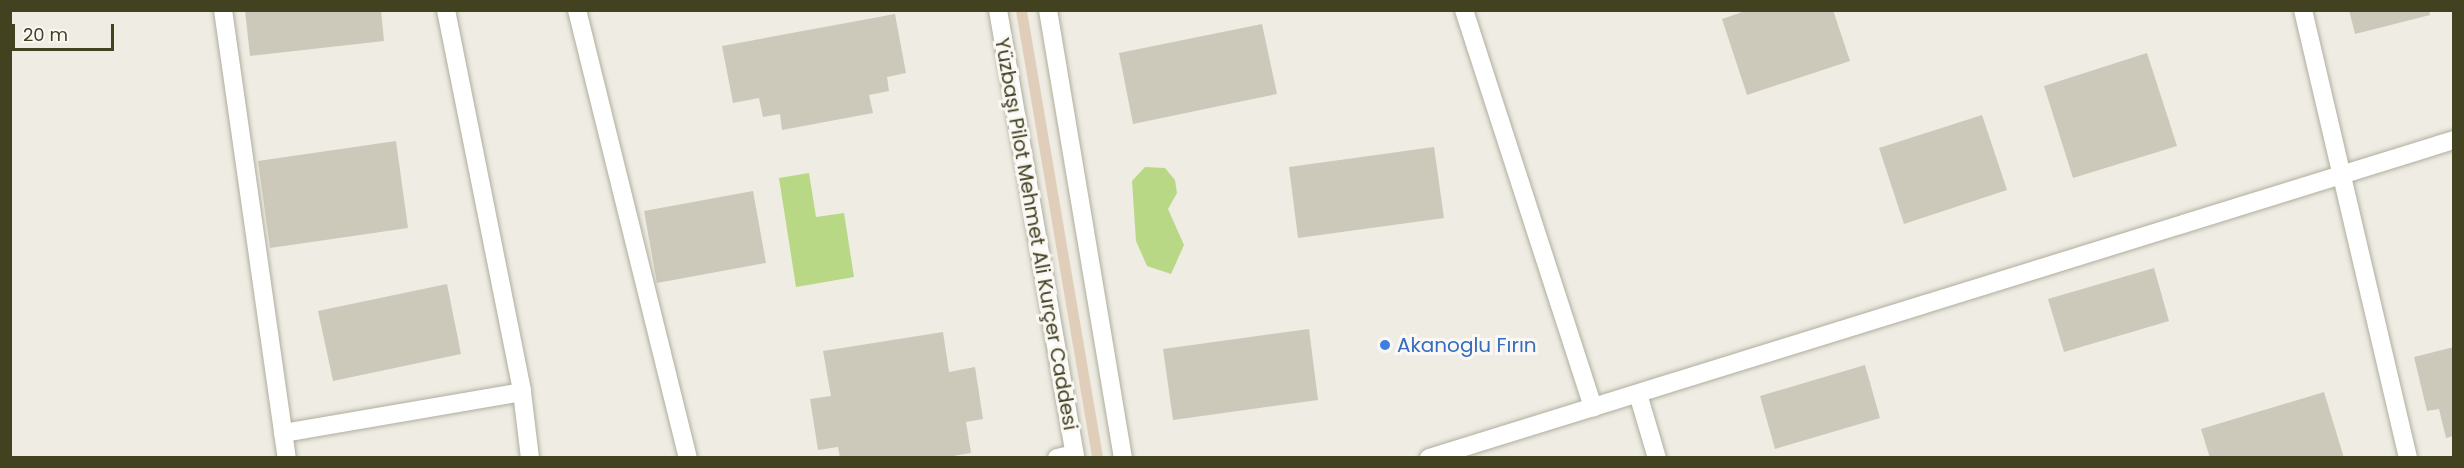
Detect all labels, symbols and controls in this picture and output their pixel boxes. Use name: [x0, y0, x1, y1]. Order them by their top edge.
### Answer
scale bar: [15, 12, 117, 50]
text: 20 m: [23, 22, 68, 47]
street label: Yüzbaşı Pilot Mehmet Ali Kurçer Caddesi: [990, 36, 1082, 432]
place label: Akanoglu Fırın: [1397, 333, 1537, 357]
marker: Akanoglu Fırın: [1378, 338, 1392, 352]

